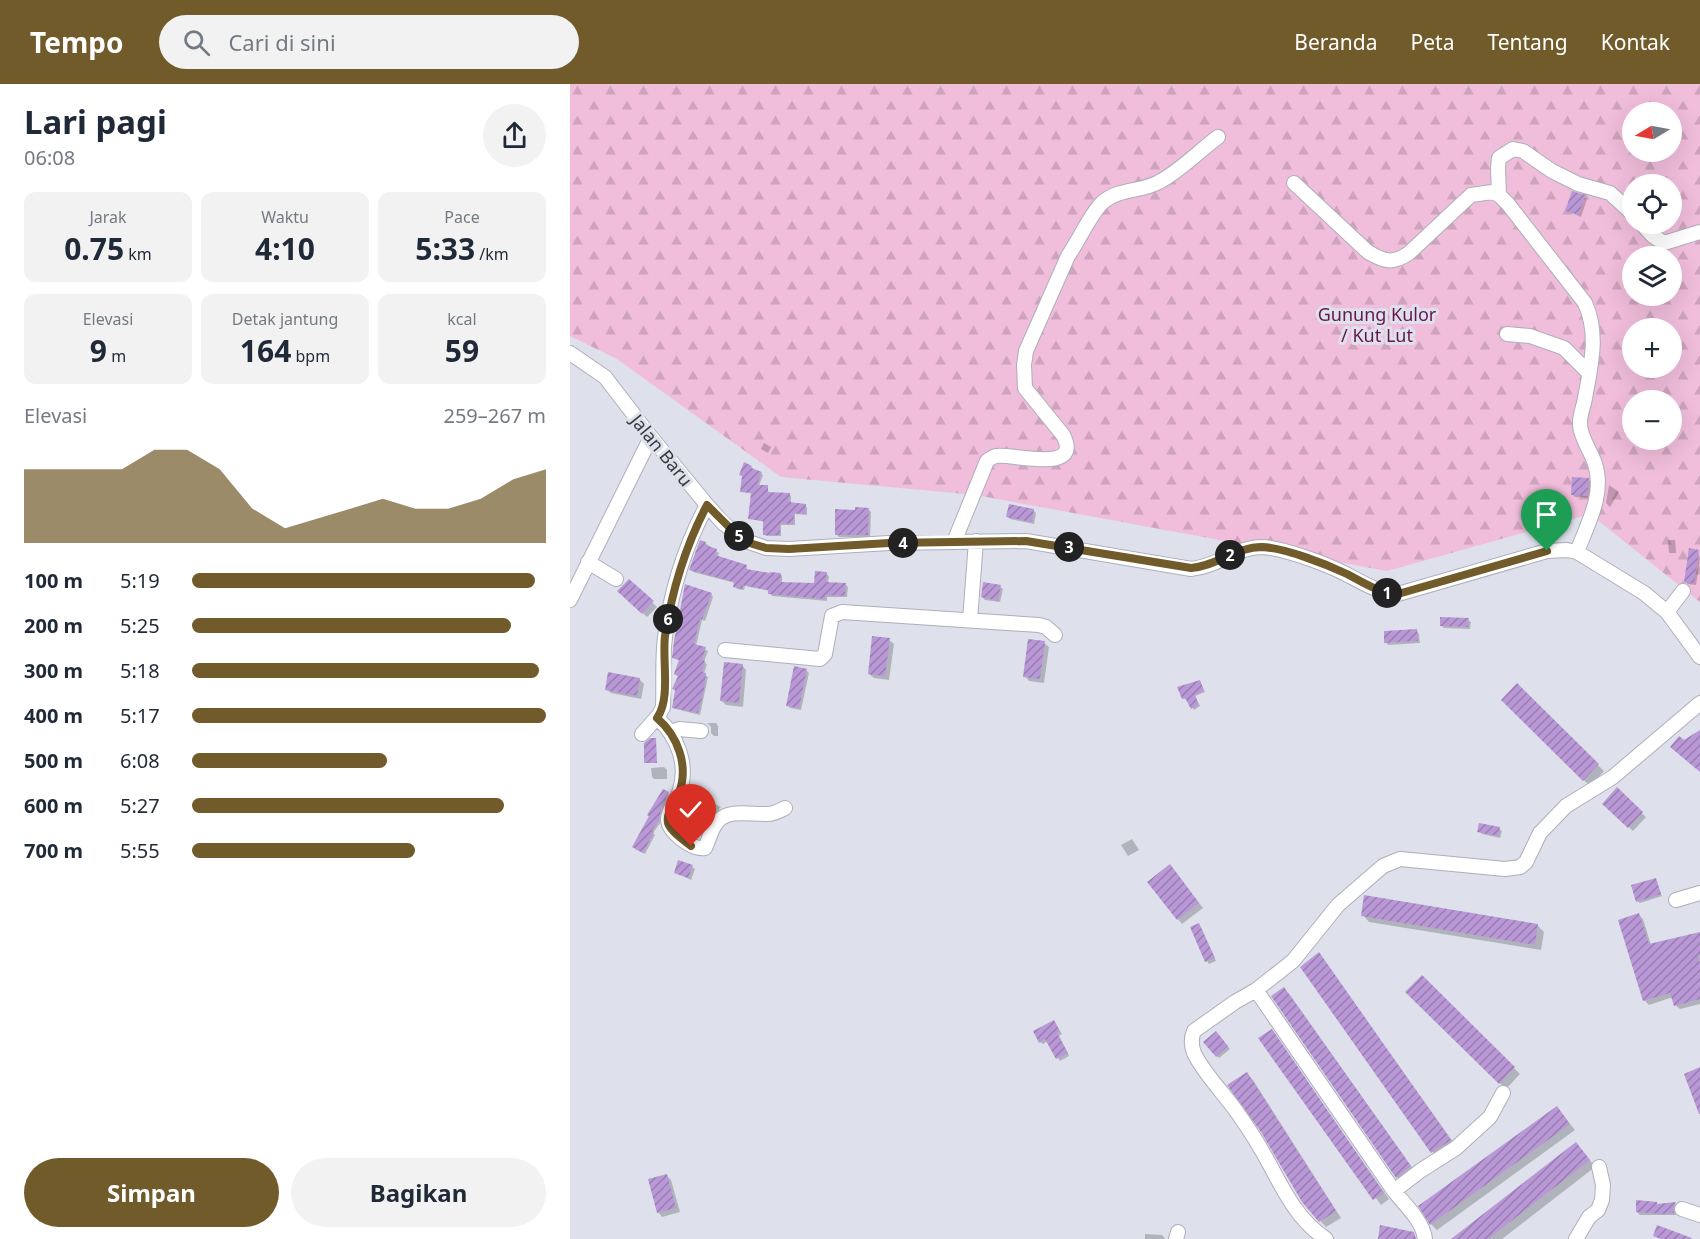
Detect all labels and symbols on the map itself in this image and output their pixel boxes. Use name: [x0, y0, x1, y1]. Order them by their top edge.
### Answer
north arrow: [1622, 102, 1682, 162]
park label: Gunung Kulor / Kut Lut: [1318, 302, 1437, 347]
street label: Jalan Baru: [624, 408, 698, 491]
pin: [1521, 489, 1572, 551]
pin: 5: [724, 521, 754, 551]
pin: 4: [888, 528, 918, 558]
pin: 3: [1054, 532, 1084, 562]
pin: 2: [1215, 540, 1245, 570]
pin: 1: [1372, 578, 1402, 608]
pin: 6: [653, 604, 683, 634]
pin: [665, 784, 716, 846]

